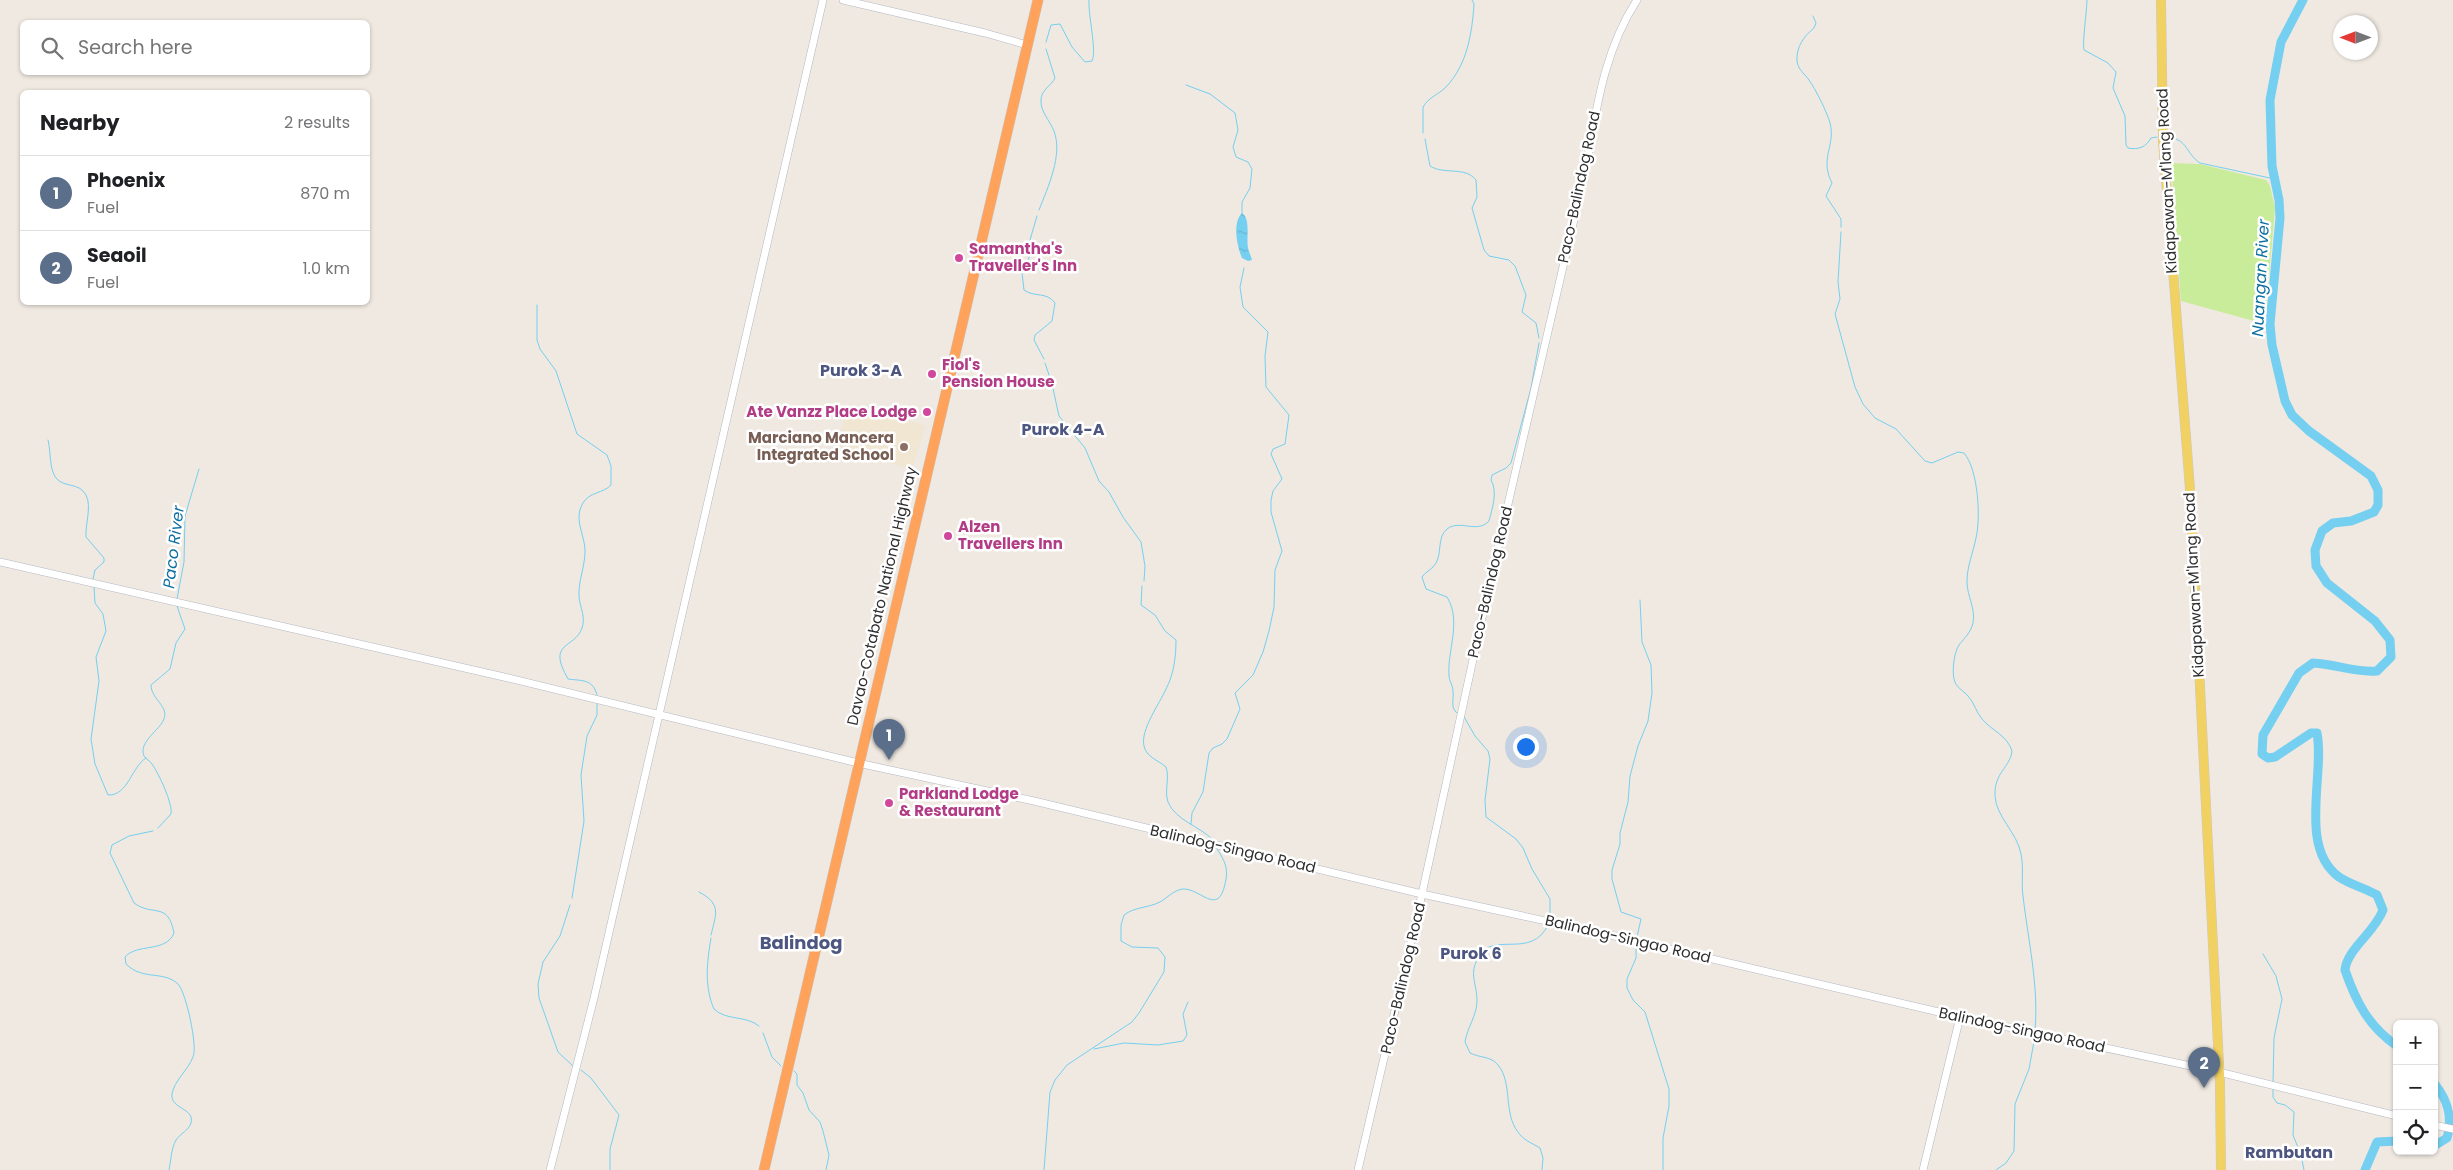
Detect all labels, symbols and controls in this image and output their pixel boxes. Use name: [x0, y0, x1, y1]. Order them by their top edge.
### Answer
north arrow: [2333, 15, 2378, 60]
search box: [20, 20, 370, 75]
icon: search: [38, 34, 66, 62]
text: Search here: [78, 34, 192, 61]
street label: Kidapawan-M'lang Road: [2151, 88, 2182, 274]
text: Nearby: [40, 108, 120, 137]
street label: Paco-Balindog Road: [1552, 109, 1605, 265]
text: 2 results: [284, 111, 350, 134]
text: Phoenix: [87, 167, 165, 194]
text: 1: [53, 182, 59, 205]
text: 870 m: [300, 182, 350, 205]
text: Fuel: [87, 196, 119, 219]
water label: Nuangan River: [2246, 218, 2275, 337]
place label: Samantha's Traveller's Inn: [969, 238, 1077, 276]
text: Seaoil: [87, 242, 147, 269]
marker: Samantha's Traveller's Inn: [953, 252, 965, 264]
text: 2: [51, 257, 61, 280]
text: 1.0 km: [302, 257, 350, 280]
text: Fuel: [87, 271, 119, 294]
place label: Fiol's Pension House: [942, 354, 1055, 392]
district label: Purok 3-A: [820, 359, 902, 382]
marker: Fiol's Pension House: [926, 368, 938, 380]
place label: Ate Vanzz Place Lodge: [746, 401, 917, 422]
marker: Ate Vanzz Place Lodge: [921, 406, 933, 418]
district label: Purok 4-A: [1022, 418, 1105, 441]
place label: Marciano Mancera Integrated School: [748, 427, 894, 465]
marker: Marciano Mancera Integrated School: [898, 441, 910, 453]
street label: Davao-Cotabato National Highway: [841, 464, 922, 727]
street label: Kidapawan-M'lang Road: [2178, 492, 2209, 678]
water label: Paco River: [157, 503, 190, 590]
street label: Paco-Balindog Road: [1462, 504, 1517, 660]
place label: Alzen Travellers Inn: [958, 516, 1063, 554]
marker: Alzen Travellers Inn: [942, 530, 954, 542]
pin: 1: [873, 719, 905, 760]
your location: [1513, 734, 1539, 760]
place label: Parkland Lodge & Restaurant: [899, 783, 1019, 821]
marker: Parkland Lodge & Restaurant: [883, 797, 895, 809]
street label: Balindog-Singao Road: [1148, 819, 1318, 878]
street label: Paco-Balindog Road: [1375, 900, 1430, 1056]
street label: Balindog-Singao Road: [1543, 909, 1713, 968]
district label: Balindog: [760, 930, 842, 955]
district label: Purok 6: [1440, 942, 1502, 965]
street label: Balindog-Singao Road: [1937, 1002, 2107, 1057]
map controls: [2393, 1020, 2438, 1155]
button: +: [2393, 1020, 2438, 1065]
pin: 2: [2188, 1047, 2220, 1088]
button: −: [2393, 1065, 2438, 1110]
button: locate: [2393, 1110, 2438, 1155]
district label: Rambutan: [2245, 1141, 2333, 1164]

